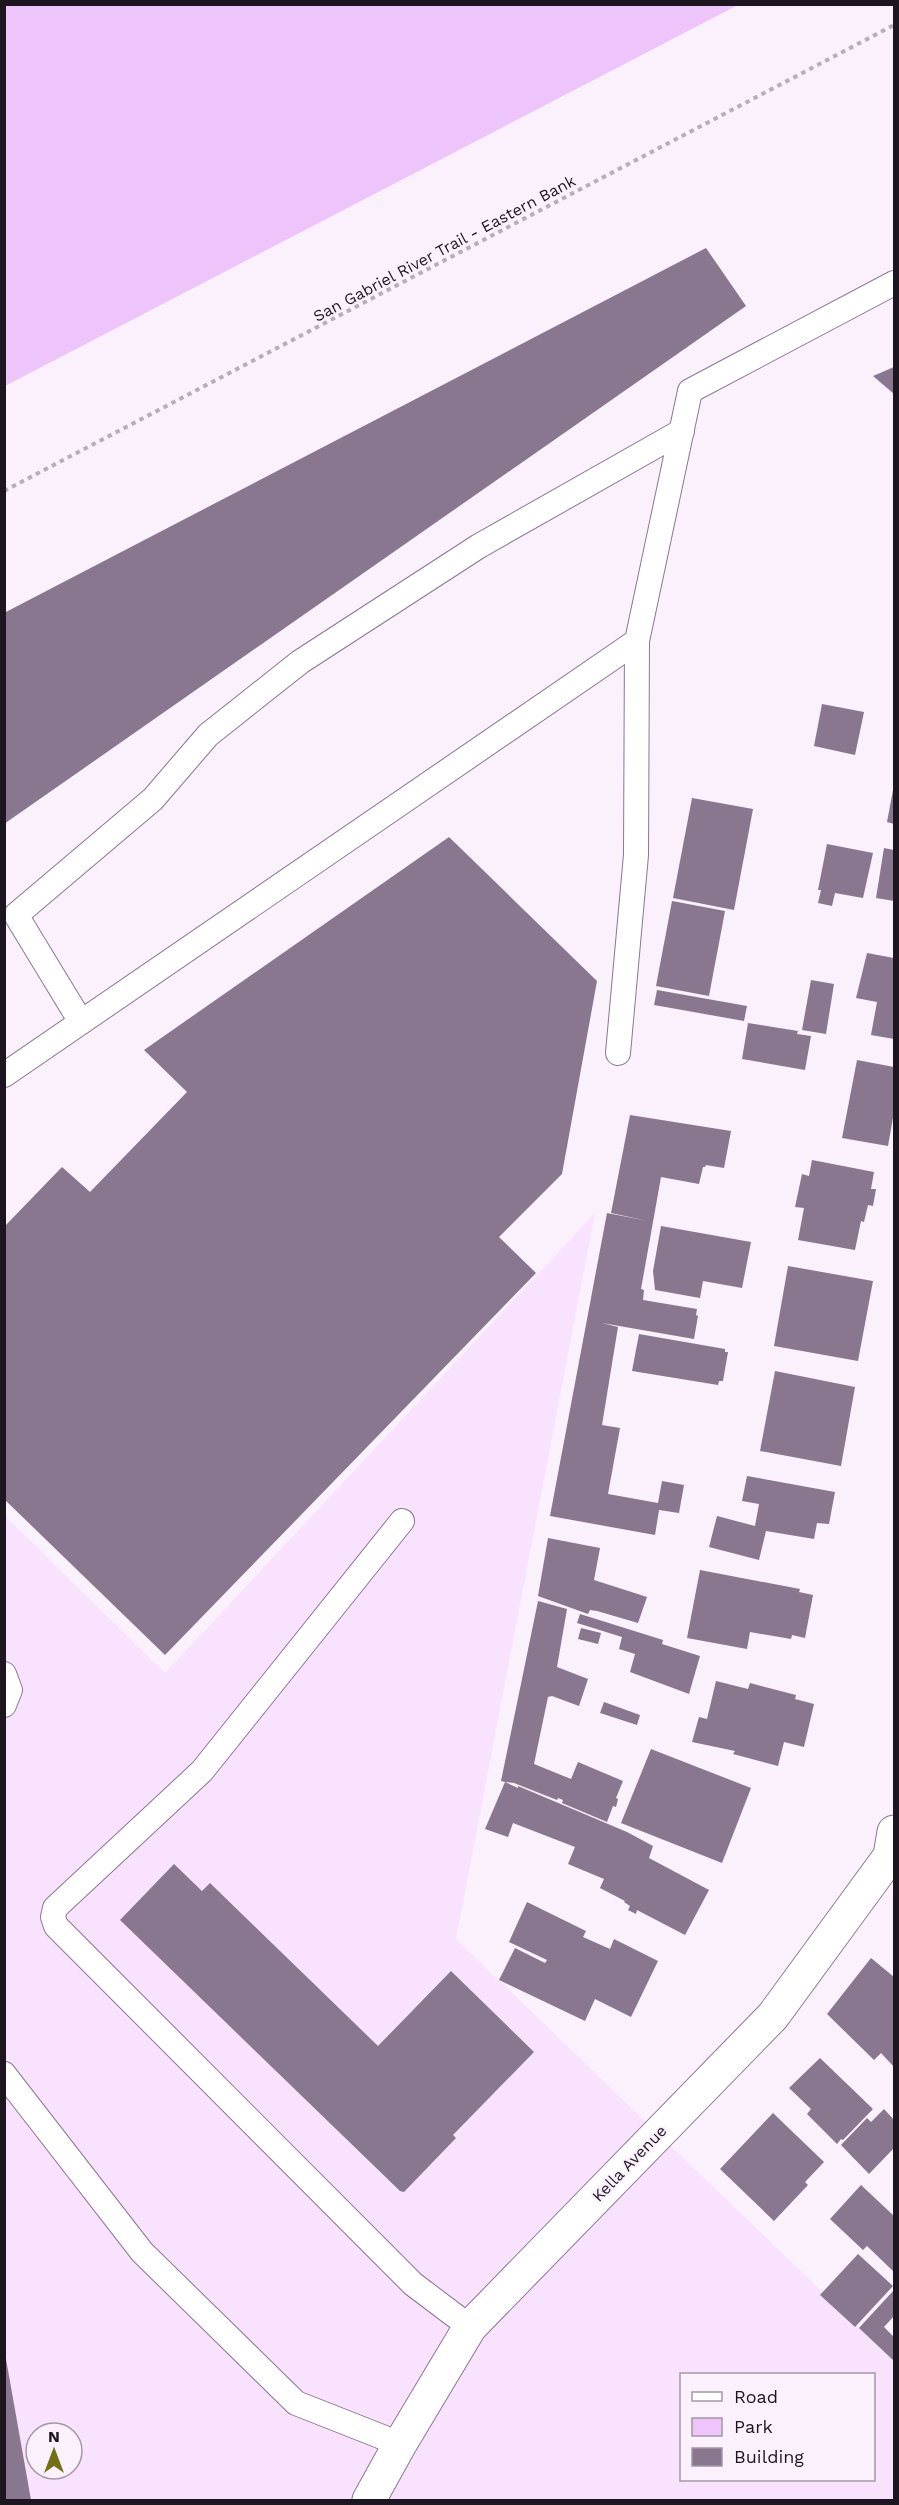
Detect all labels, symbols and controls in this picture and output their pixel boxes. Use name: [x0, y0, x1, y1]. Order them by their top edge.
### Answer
street label: San Gabriel River Trail - Eastern Bank: [310, 171, 579, 326]
street label: Kella Avenue: [588, 2121, 671, 2206]
legend: [680, 2373, 875, 2481]
text: Road: [734, 2386, 778, 2407]
text: Park: [734, 2416, 773, 2437]
north arrow: [24, 2421, 84, 2481]
text: N: [48, 2427, 60, 2446]
text: Building: [734, 2446, 804, 2467]

